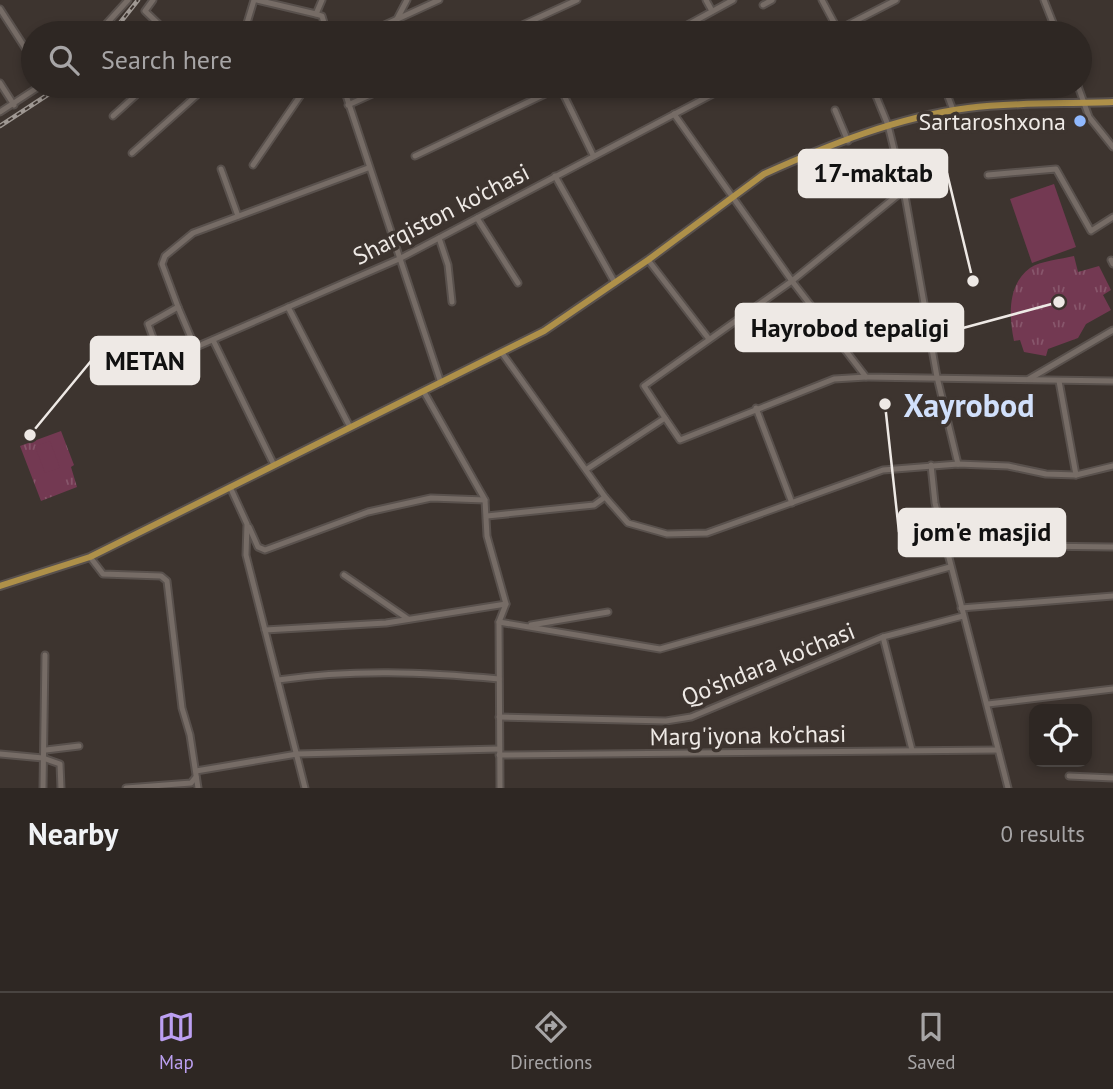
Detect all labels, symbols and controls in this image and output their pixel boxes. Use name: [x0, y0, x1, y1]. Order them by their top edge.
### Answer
search box: [21, 21, 1092, 98]
icon: search: [45, 41, 83, 79]
text: Search here: [101, 43, 232, 76]
place label: Sartaroshxona: [918, 106, 1066, 137]
marker: Sartaroshxona: [1072, 113, 1088, 129]
callout: 17-maktab: [799, 150, 947, 197]
street label: Sharqiston ko'chasi: [348, 156, 534, 272]
text: 17-maktab: [813, 156, 933, 189]
callout: Hayrobod tepaligi: [736, 304, 963, 351]
text: Hayrobod tepaligi: [751, 311, 949, 344]
callout: METAN: [91, 337, 199, 384]
text: METAN: [105, 344, 185, 377]
district label: Xayrobod: [904, 384, 1034, 426]
callout: jom'e masjid: [899, 509, 1065, 556]
text: jom'e masjid: [912, 515, 1051, 548]
street label: Qo'shdara ko'chasi: [677, 615, 859, 713]
map controls: [1029, 704, 1092, 767]
button: locate: [1029, 704, 1092, 767]
street label: Marg'iyona ko'chasi: [649, 718, 847, 752]
text: Nearby: [28, 814, 118, 853]
text: 0 results: [1001, 819, 1085, 848]
tab: Map: [157, 1008, 195, 1074]
tab: Directions: [510, 1008, 592, 1074]
tab: Saved: [907, 1008, 956, 1074]

